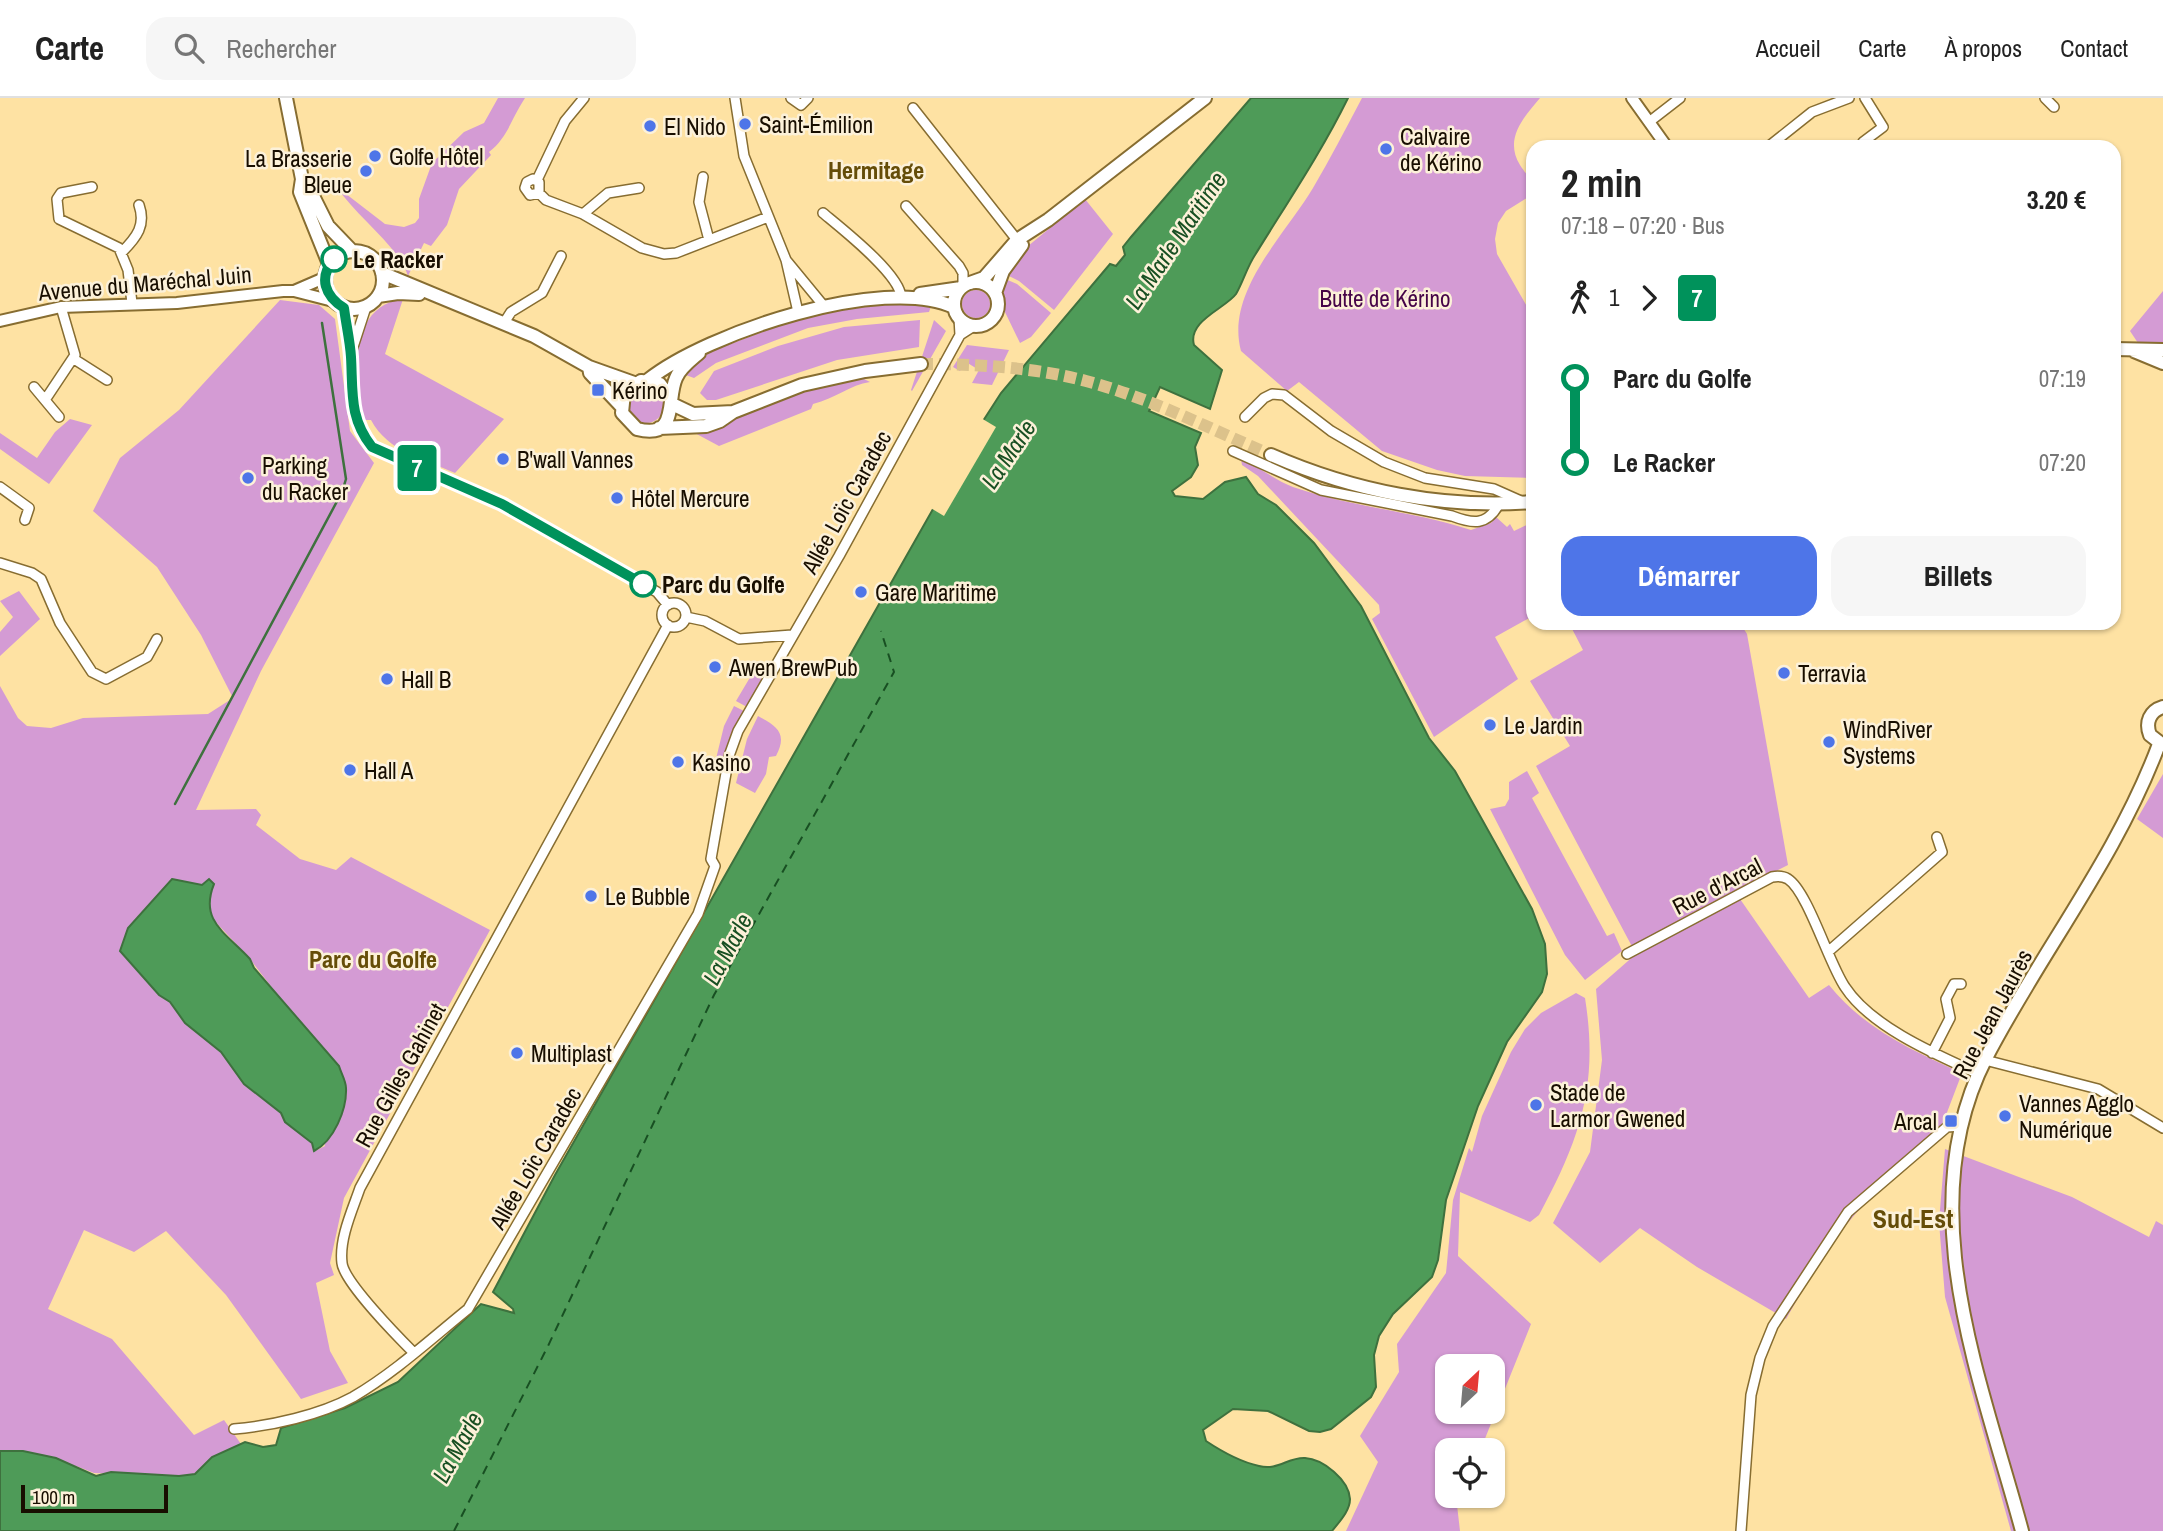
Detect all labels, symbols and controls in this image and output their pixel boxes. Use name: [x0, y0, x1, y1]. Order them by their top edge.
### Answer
search box: [146, 17, 636, 80]
text: Carte: [35, 26, 104, 70]
icon: search: [170, 29, 208, 67]
text: Rechercher: [226, 31, 336, 66]
text: Accueil: [1756, 32, 1820, 64]
text: Carte: [1858, 32, 1906, 64]
text: À propos: [1944, 32, 2022, 64]
text: Contact: [2060, 32, 2128, 64]
place label: Saint-Émilion: [759, 109, 873, 140]
place label: El Nido: [664, 111, 726, 142]
marker: Saint-Émilion: [737, 116, 753, 132]
marker: El Nido: [642, 118, 658, 134]
place label: Calvaire de Kérino: [1400, 121, 1482, 178]
place label: Golfe Hôtel: [389, 141, 483, 172]
marker: Calvaire de Kérino: [1378, 141, 1394, 157]
place label: La Brasserie Bleue: [245, 143, 352, 200]
marker: Golfe Hôtel: [367, 148, 383, 164]
district label: Hermitage: [828, 154, 924, 186]
text: 2 min: [1561, 158, 1642, 209]
marker: La Brasserie Bleue: [358, 163, 374, 179]
water label: La Marle Maritime: [1117, 165, 1233, 315]
text: 3.20 €: [2027, 182, 2086, 217]
text: 07:18 – 07:20 · Bus: [1561, 210, 1725, 241]
place label: Le Racker: [353, 244, 444, 275]
marker: Le Racker: [321, 246, 347, 272]
street label: Avenue du Maréchal Juin: [36, 258, 253, 308]
icon: walk: [1561, 279, 1599, 317]
icon: forward: [1630, 279, 1668, 317]
text: 1: [1609, 282, 1620, 313]
text: 7: [1692, 282, 1702, 314]
park label: Butte de Kérino: [1319, 283, 1451, 314]
text: Parc du Golfe: [1613, 361, 1752, 396]
text: 07:19: [2039, 363, 2086, 394]
place label: Kérino: [612, 375, 668, 406]
marker: Kérino: [590, 382, 606, 398]
water label: La Marle: [973, 413, 1043, 495]
street label: Allée Loïc Caradec: [793, 425, 898, 580]
place label: B'wall Vannes: [517, 444, 634, 475]
line badge: 7: [394, 445, 440, 491]
text: Le Racker: [1613, 445, 1715, 480]
text: 07:20: [2039, 447, 2086, 478]
place label: Parking du Racker: [262, 450, 349, 507]
marker: B'wall Vannes: [495, 451, 511, 467]
text: 7: [412, 452, 422, 484]
marker: Parking du Racker: [240, 470, 256, 486]
place label: Hôtel Mercure: [631, 483, 749, 514]
marker: Hôtel Mercure: [609, 490, 625, 506]
button: Démarrer: [1561, 536, 1817, 616]
button: Billets: [1831, 536, 2086, 616]
place label: Parc du Golfe: [662, 569, 785, 600]
marker: Parc du Golfe: [630, 571, 656, 597]
place label: Gare Maritime: [875, 577, 997, 608]
marker: Gare Maritime: [853, 584, 869, 600]
place label: Awen BrewPub: [728, 652, 858, 683]
place label: Terravia: [1798, 658, 1867, 689]
marker: Awen BrewPub: [707, 659, 723, 675]
place label: Hall B: [401, 664, 451, 695]
marker: Terravia: [1776, 665, 1792, 681]
marker: Hall B: [379, 671, 395, 687]
place label: Le Jardin: [1504, 710, 1583, 741]
place label: WindRiver Systems: [1843, 714, 1933, 771]
marker: Le Jardin: [1482, 717, 1498, 733]
marker: WindRiver Systems: [1821, 734, 1837, 750]
place label: Kasino: [692, 747, 751, 778]
marker: Kasino: [670, 754, 686, 770]
place label: Hall A: [364, 755, 414, 786]
marker: Hall A: [342, 762, 358, 778]
street label: Rue d'Arcal: [1667, 850, 1767, 922]
place label: Le Bubble: [605, 881, 690, 912]
marker: Le Bubble: [583, 888, 599, 904]
water label: La Marle: [695, 908, 759, 990]
district label: Parc du Golfe: [309, 943, 437, 975]
street label: Rue Jean Jaurès: [1945, 944, 2039, 1084]
street label: Rue Gilles Gahinet: [348, 997, 452, 1153]
place label: Multiplast: [531, 1038, 612, 1069]
marker: Multiplast: [509, 1045, 525, 1061]
place label: Stade de Larmor Gwened: [1550, 1077, 1685, 1134]
street label: Allée Loïc Caradec: [481, 1081, 588, 1236]
place label: Vannes Agglo Numérique: [2019, 1088, 2134, 1145]
marker: Stade de Larmor Gwened: [1528, 1097, 1544, 1113]
place label: Arcal: [1893, 1106, 1937, 1137]
marker: Vannes Agglo Numérique: [1997, 1108, 2013, 1124]
marker: Arcal: [1943, 1113, 1959, 1129]
district label: Sud-Est: [1873, 1201, 1953, 1236]
north arrow: [1435, 1354, 1505, 1424]
map controls: [1435, 1354, 1505, 1508]
water label: La Marle: [424, 1406, 490, 1488]
button: locate: [1435, 1438, 1505, 1508]
scale bar: [21, 1482, 168, 1514]
text: 100 m: [32, 1484, 75, 1510]

